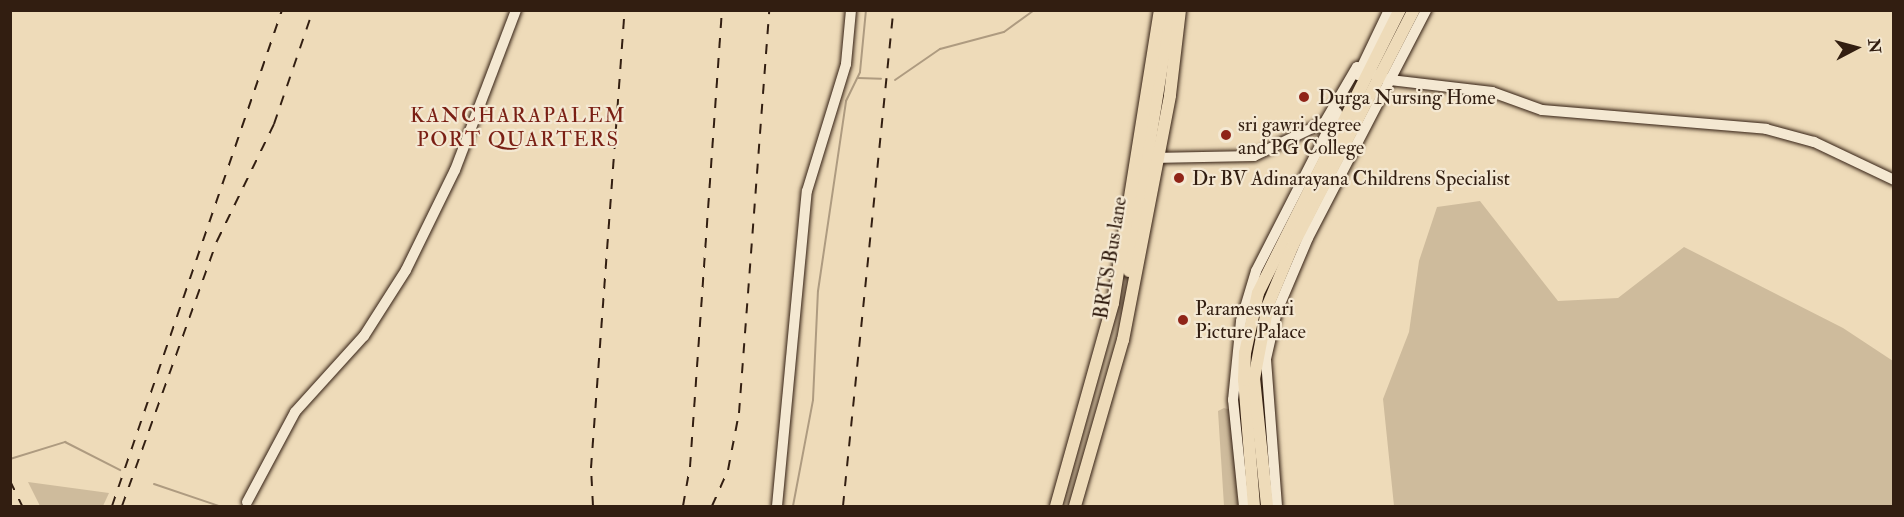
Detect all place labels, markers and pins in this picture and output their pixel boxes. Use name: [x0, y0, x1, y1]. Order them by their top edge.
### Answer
place label: Durga Nursing Home: [1318, 85, 1496, 109]
marker: Durga Nursing Home: [1295, 88, 1313, 106]
place label: sri gawri degree and PG College: [1238, 112, 1364, 159]
marker: sri gawri degree and PG College: [1219, 128, 1233, 142]
place label: Dr BV Adinarayana Childrens Specialist: [1192, 166, 1510, 190]
marker: Dr BV Adinarayana Childrens Specialist: [1170, 169, 1188, 187]
place label: Parameswari Picture Palace: [1195, 296, 1306, 343]
marker: Parameswari Picture Palace: [1176, 313, 1190, 327]

